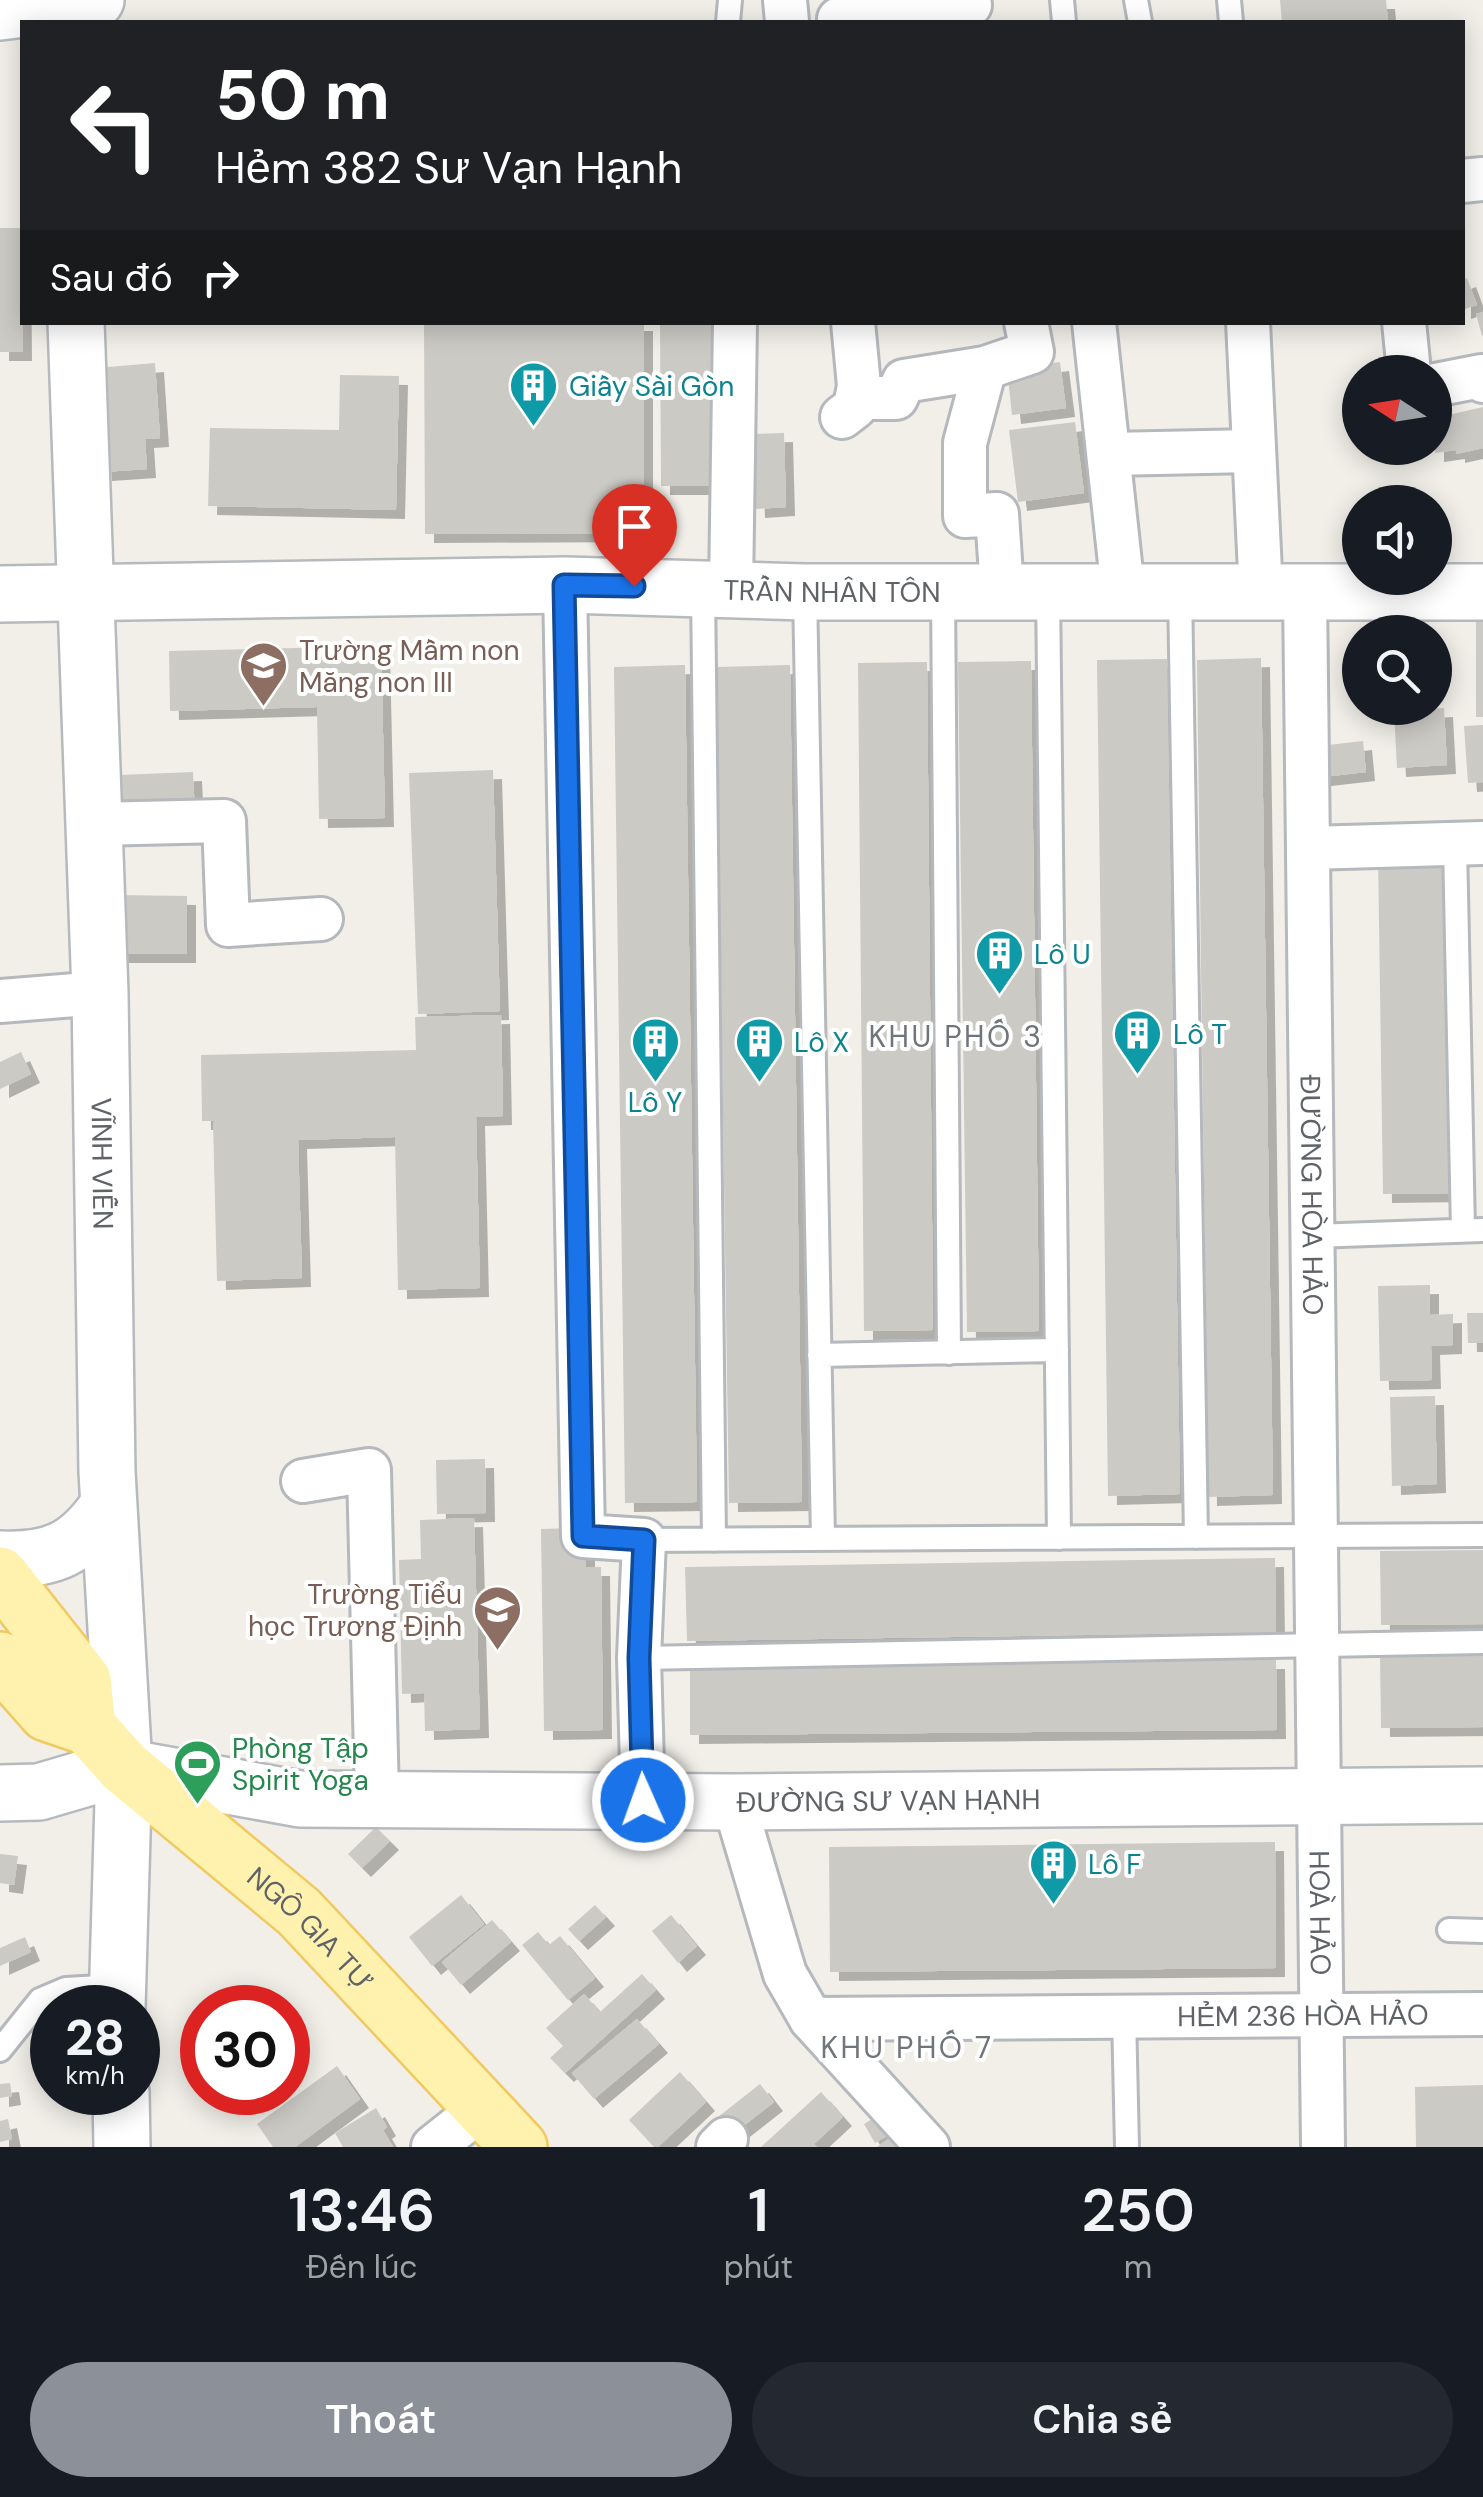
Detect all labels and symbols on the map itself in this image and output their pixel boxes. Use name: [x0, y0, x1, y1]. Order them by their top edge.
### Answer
north arrow: [1342, 355, 1452, 465]
building icon: Giầy Sài Gòn: [508, 360, 560, 428]
place label: Giầy Sài Gòn: [569, 368, 734, 405]
pin: [592, 484, 677, 587]
street label: TRẦN NHÂN TÔN: [723, 572, 941, 611]
place label: Trường Mầm non Măng non III: [299, 632, 520, 701]
school or university icon: Trường Mầm non Măng non III: [238, 640, 290, 708]
building icon: Lô U: [973, 928, 1025, 996]
place label: Lô U: [1034, 936, 1091, 973]
building icon: Lô T: [1112, 1008, 1164, 1076]
building icon: Lô Y: [629, 1016, 681, 1084]
building icon: Lô X: [733, 1016, 785, 1084]
place label: Lô T: [1173, 1016, 1227, 1053]
district label: KHU PHỐ 3: [869, 1017, 1043, 1056]
place label: Lô X: [794, 1024, 849, 1061]
street label: ĐƯỜNG HÒA HẢO: [1292, 1074, 1331, 1316]
place label: Lô Y: [628, 1084, 682, 1121]
street label: VĨNH VIỄN: [83, 1097, 121, 1230]
place label: Trường Tiểu học Trương Định: [248, 1576, 462, 1645]
school or university icon: Trường Tiểu học Trương Định: [471, 1584, 523, 1652]
place label: Phòng Tập Spirit Yoga: [232, 1730, 369, 1799]
sports icon: Phòng Tập Spirit Yoga: [171, 1738, 223, 1806]
position arrow: [591, 1748, 695, 1852]
street label: ĐƯỜNG SƯ VẠN HẠNH: [736, 1781, 1041, 1821]
building icon: Lô F: [1027, 1838, 1079, 1906]
place label: Lô F: [1088, 1846, 1141, 1883]
street label: HOÀ HẢO: [1301, 1850, 1339, 1976]
street label: NGÔ GIA TỰ: [239, 1859, 381, 1999]
speed limit sign: 30: [180, 1985, 310, 2115]
street label: HẺM 236 HÒA HẢO: [1177, 1996, 1429, 2035]
district label: KHU PHỐ 7: [820, 2028, 994, 2067]

